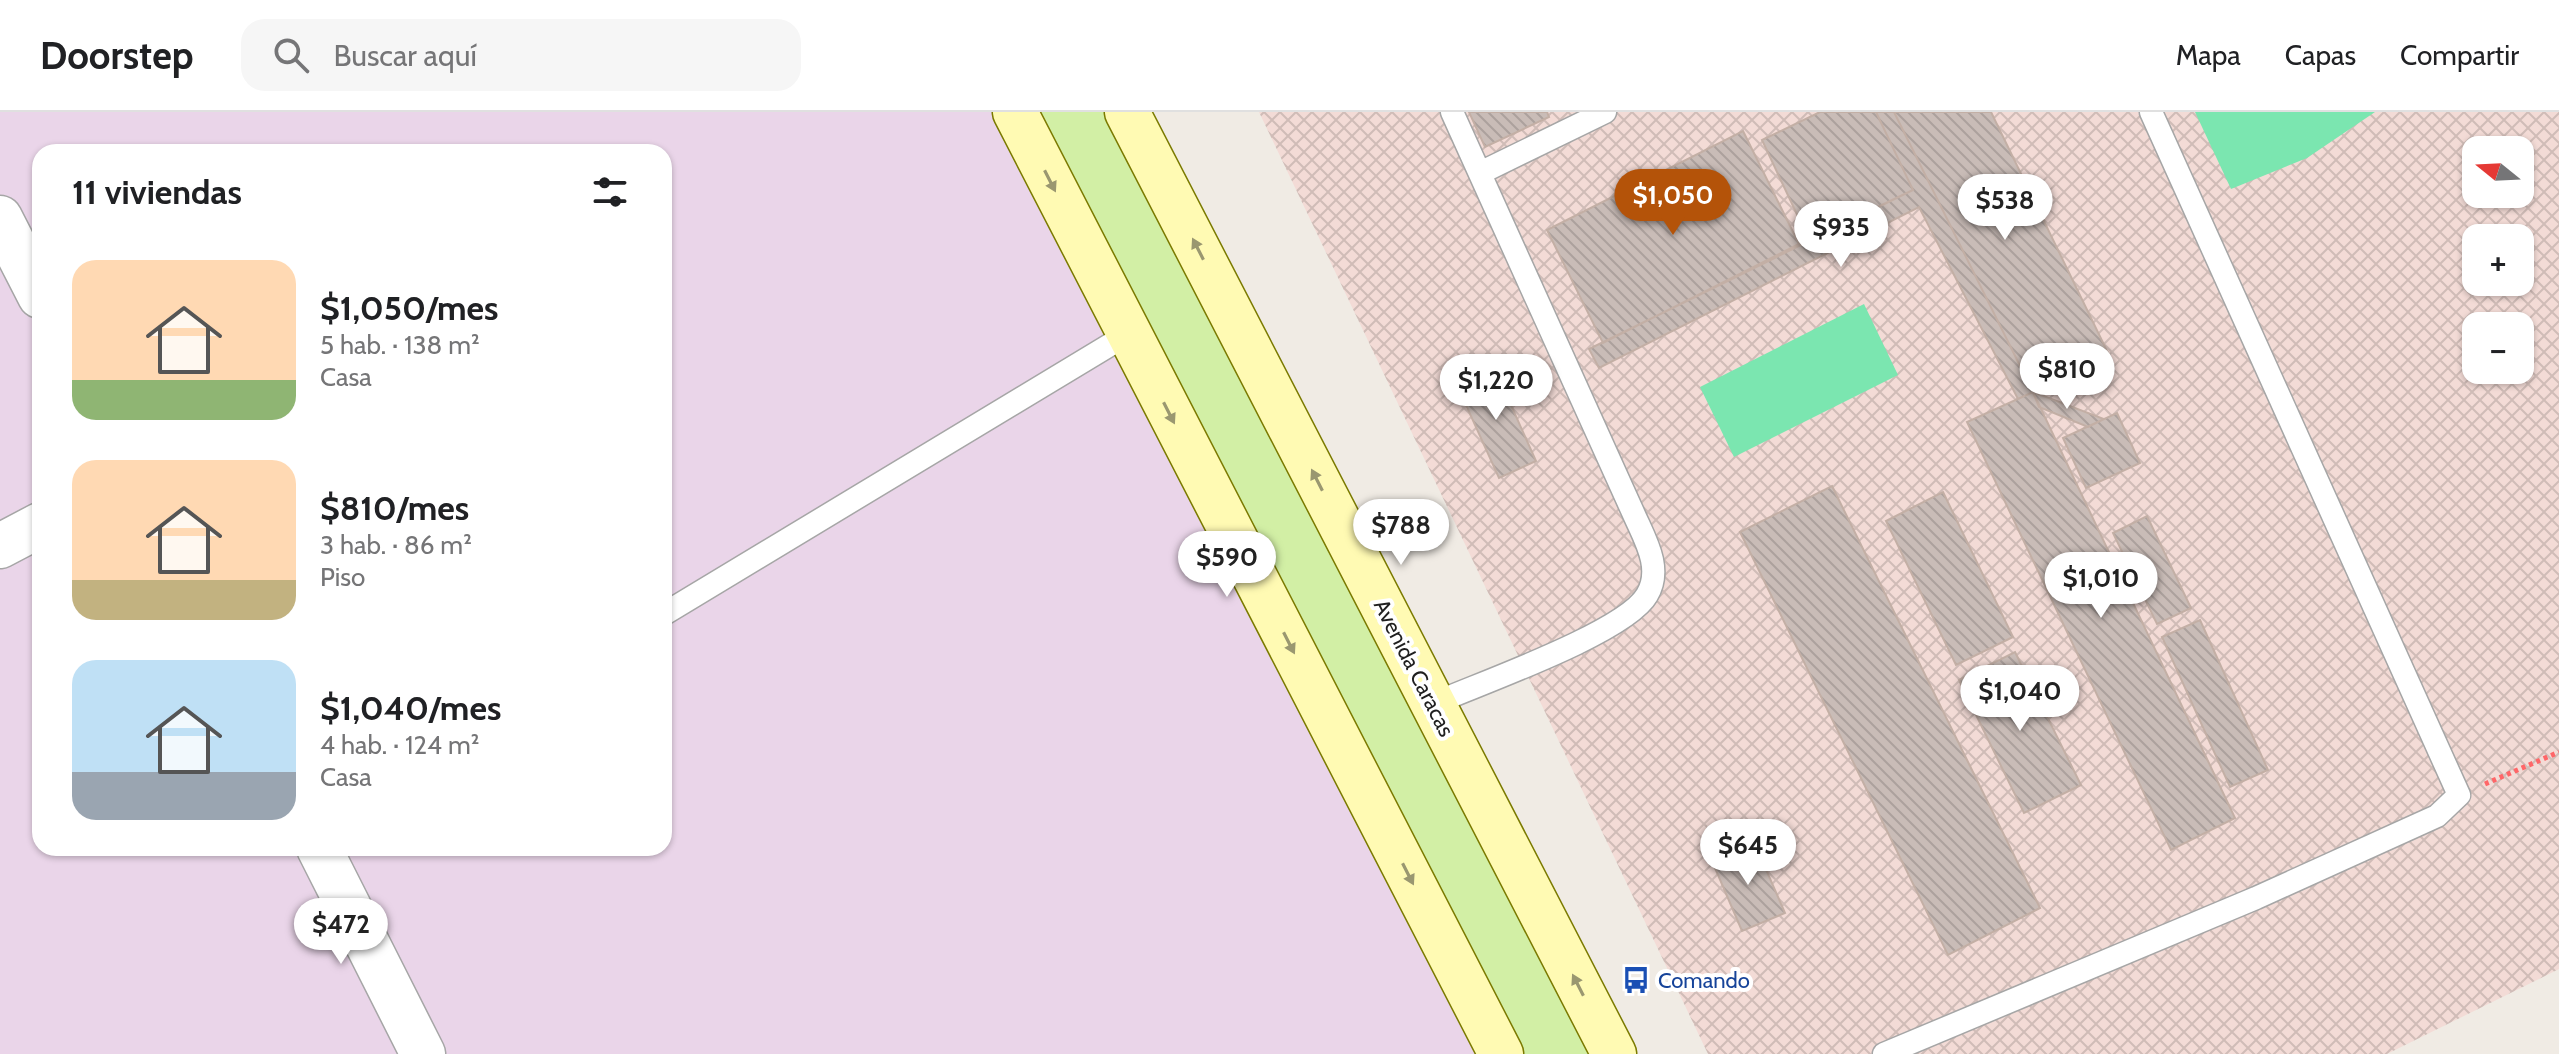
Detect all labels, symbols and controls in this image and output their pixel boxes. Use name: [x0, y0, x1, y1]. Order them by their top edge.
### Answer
search box: [241, 19, 801, 91]
text: Doorstep: [40, 32, 193, 79]
icon: search: [269, 33, 313, 77]
text: Buscar aquí: [333, 37, 477, 74]
text: Mapa: [2176, 38, 2241, 72]
text: Capas: [2285, 38, 2356, 72]
text: Compartir: [2400, 38, 2519, 72]
north arrow: [2462, 136, 2534, 208]
map controls: [2462, 136, 2534, 384]
pin: $1,050: [1608, 169, 1738, 237]
icon: filters: [588, 170, 632, 214]
one-way arrow: [1044, 170, 1057, 193]
text: 11 viviendas: [72, 171, 242, 213]
pin: $538: [1958, 174, 2052, 242]
text: $1,050: [1632, 179, 1714, 211]
text: $538: [1976, 184, 2034, 216]
pin: $935: [1794, 201, 1888, 269]
text: $935: [1812, 211, 1870, 243]
button: +: [2462, 224, 2534, 296]
one-way arrow: [1191, 238, 1205, 260]
text: $1,050/mes: [320, 287, 498, 329]
icon: home: [136, 292, 232, 388]
button: −: [2462, 312, 2534, 384]
text: 5 hab. · 138 m²: [320, 329, 480, 361]
pin: $810: [2020, 343, 2114, 411]
text: $810: [2038, 353, 2096, 385]
pin: $1,220: [1431, 354, 1561, 422]
text: Casa: [320, 361, 372, 393]
text: $1,220: [1458, 364, 1534, 396]
one-way arrow: [1162, 401, 1176, 424]
one-way arrow: [1311, 469, 1325, 491]
text: $810/mes: [320, 487, 469, 529]
icon: home: [136, 492, 232, 588]
pin: $788: [1354, 499, 1448, 567]
text: $788: [1371, 509, 1431, 541]
text: 3 hab. · 86 m²: [320, 529, 472, 561]
pin: $590: [1180, 531, 1274, 599]
text: $590: [1196, 541, 1258, 573]
pin: $1,010: [2036, 552, 2166, 620]
text: Piso: [320, 561, 365, 593]
text: $1,010: [2063, 562, 2139, 594]
street label: Avenida Caracas: [1368, 595, 1460, 741]
one-way arrow: [1282, 632, 1295, 655]
pin: $1,040: [1955, 665, 2085, 733]
text: $1,040: [1978, 675, 2062, 707]
text: $1,040/mes: [320, 687, 501, 729]
icon: home: [136, 692, 232, 788]
text: 4 hab. · 124 m²: [320, 729, 479, 761]
text: Casa: [320, 761, 372, 793]
pin: $645: [1701, 819, 1795, 887]
text: $645: [1718, 829, 1778, 861]
one-way arrow: [1402, 863, 1415, 886]
pin: $472: [294, 898, 388, 966]
text: $472: [312, 908, 370, 940]
bus stop icon: Comando: [1621, 965, 1651, 995]
place label: Comando: [1658, 967, 1750, 994]
one-way arrow: [1571, 973, 1584, 996]

